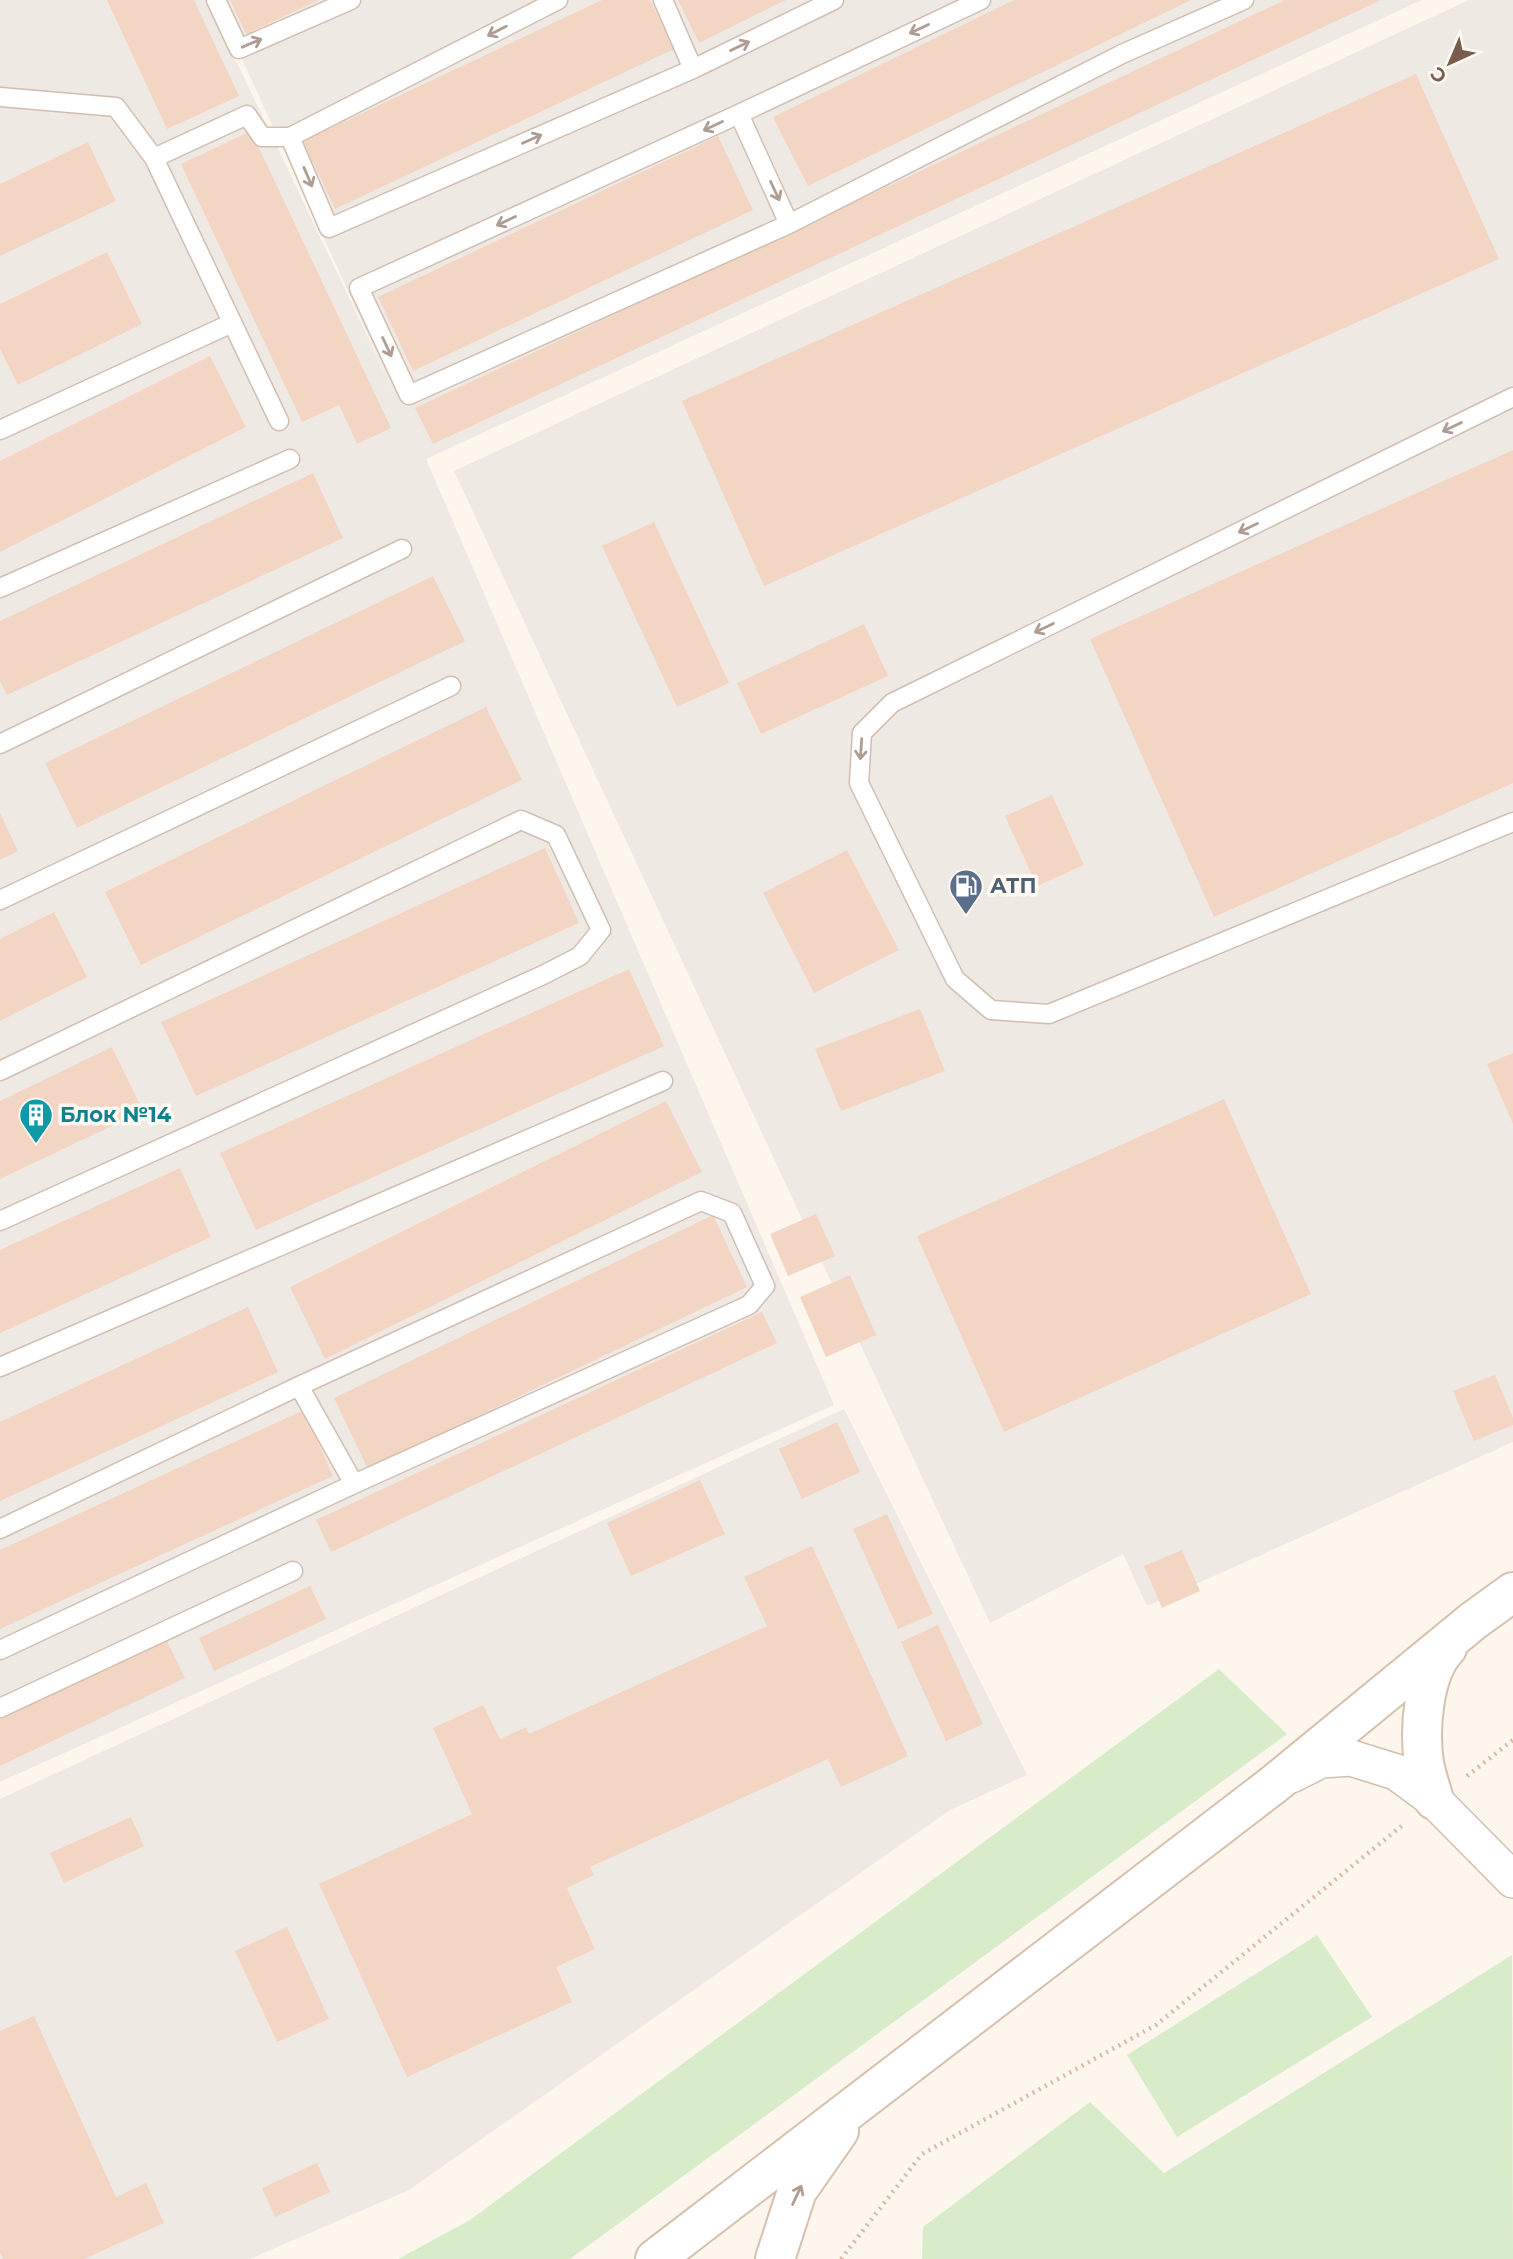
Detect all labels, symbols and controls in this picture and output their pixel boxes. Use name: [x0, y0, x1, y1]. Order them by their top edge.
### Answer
one-way arrow: [909, 23, 930, 37]
one-way arrow: [487, 24, 508, 38]
north arrow: [1415, 28, 1485, 98]
one-way arrow: [241, 36, 263, 49]
one-way arrow: [729, 39, 750, 53]
text: С: [1425, 62, 1451, 88]
one-way arrow: [703, 120, 724, 133]
one-way arrow: [521, 132, 543, 145]
one-way arrow: [302, 166, 315, 187]
one-way arrow: [769, 181, 782, 202]
one-way arrow: [496, 215, 517, 228]
one-way arrow: [381, 336, 394, 357]
one-way arrow: [1442, 421, 1463, 435]
one-way arrow: [1238, 521, 1259, 535]
one-way arrow: [1034, 622, 1055, 635]
one-way arrow: [855, 737, 868, 760]
fuel station icon: АТП: [947, 867, 985, 916]
place label: АТП: [990, 873, 1036, 898]
building icon: Блок №14: [17, 1096, 55, 1145]
place label: Блок №14: [60, 1102, 172, 1127]
one-way arrow: [791, 2185, 804, 2206]

